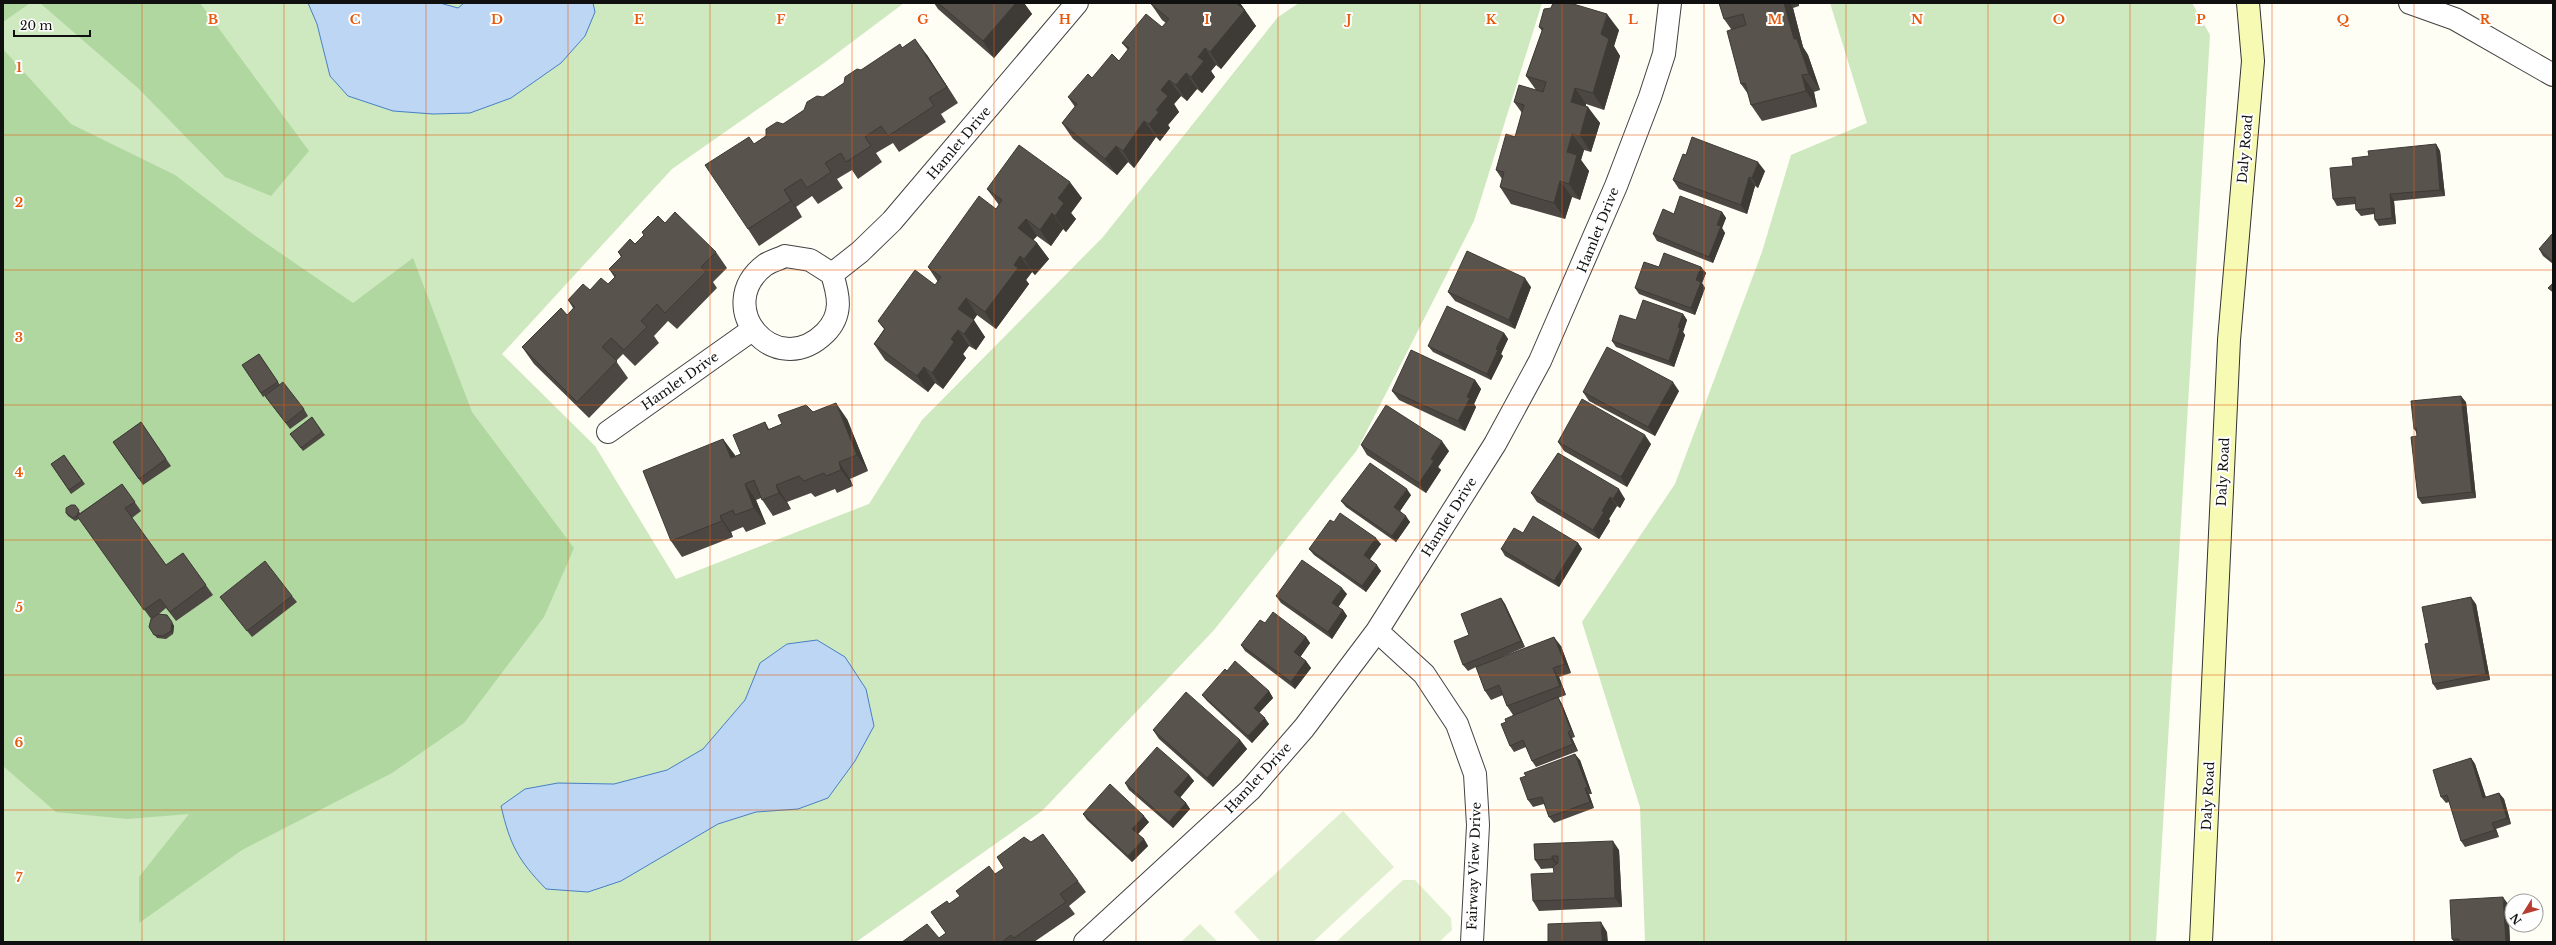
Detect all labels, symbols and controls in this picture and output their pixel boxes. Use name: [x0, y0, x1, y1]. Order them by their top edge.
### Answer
text: B: [208, 11, 218, 28]
text: C: [350, 11, 361, 28]
text: D: [491, 11, 503, 28]
text: E: [634, 11, 644, 28]
text: F: [777, 11, 786, 28]
text: G: [917, 11, 929, 28]
text: H: [1059, 11, 1071, 28]
text: I: [1204, 11, 1210, 28]
text: J: [1343, 11, 1352, 28]
text: K: [1486, 11, 1497, 28]
text: L: [1628, 11, 1638, 28]
text: M: [1768, 11, 1783, 28]
text: N: [1911, 11, 1923, 28]
text: O: [2053, 11, 2065, 28]
text: P: [2196, 11, 2206, 28]
text: Q: [2337, 11, 2350, 28]
text: R: [2480, 11, 2492, 28]
scale bar: [14, 12, 90, 38]
text: 20 m: [20, 18, 52, 33]
text: 1: [16, 59, 22, 76]
street label: Hamlet Drive: [923, 103, 995, 183]
street label: Daly Road: [2234, 114, 2256, 184]
street label: Hamlet Drive: [1573, 185, 1623, 275]
text: 2: [15, 194, 23, 211]
text: 3: [15, 329, 23, 346]
street label: Hamlet Drive: [638, 348, 722, 414]
street label: Daly Road: [2213, 437, 2233, 507]
text: 4: [15, 464, 24, 481]
street label: Hamlet Drive: [1418, 474, 1480, 560]
text: 5: [15, 599, 23, 616]
text: 6: [15, 734, 24, 751]
street label: Hamlet Drive: [1221, 739, 1295, 817]
street label: Daly Road: [2198, 761, 2218, 831]
street label: Fairway View Drive: [1463, 802, 1485, 930]
text: 7: [16, 869, 23, 886]
north arrow: [2504, 893, 2544, 933]
text: N: [2507, 910, 2525, 927]

